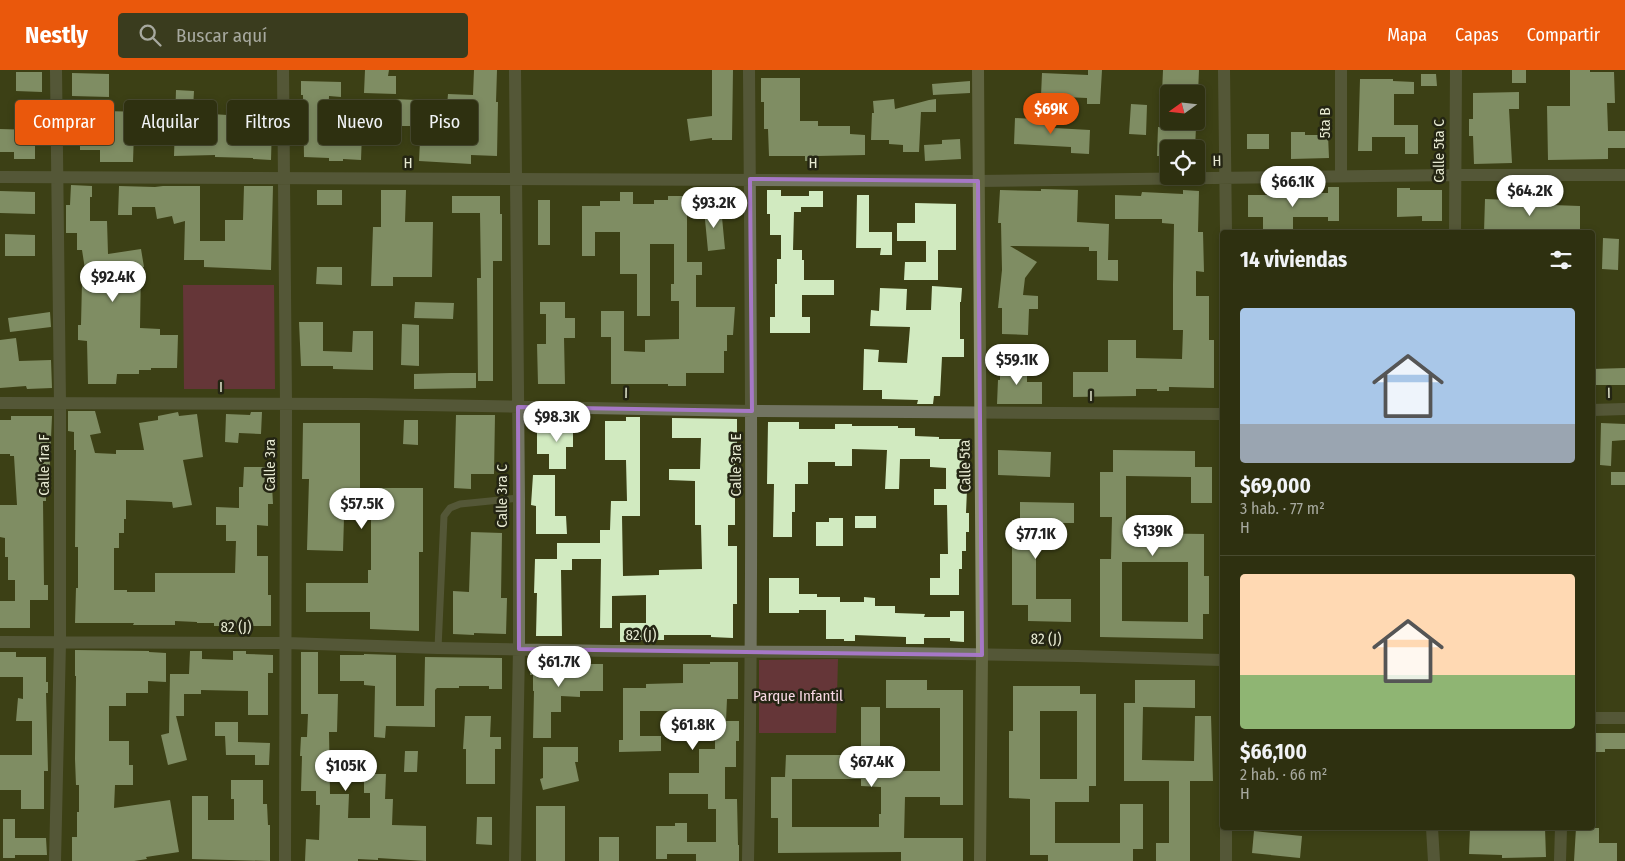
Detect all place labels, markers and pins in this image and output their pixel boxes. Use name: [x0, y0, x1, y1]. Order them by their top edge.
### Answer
pin: $69K: [1021, 92, 1081, 135]
pin: $66.1K: [1252, 166, 1334, 208]
pin: $64.2K: [1489, 174, 1571, 217]
pin: $93.2K: [673, 186, 755, 229]
pin: $92.4K: [72, 260, 154, 303]
pin: $59.1K: [976, 344, 1058, 386]
pin: $98.3K: [516, 400, 598, 443]
pin: $57.5K: [321, 488, 403, 530]
pin: $139K: [1118, 514, 1188, 557]
pin: $77.1K: [995, 518, 1077, 560]
pin: $61.7K: [518, 646, 600, 688]
pin: $61.8K: [652, 708, 734, 751]
pin: $67.4K: [831, 746, 913, 788]
pin: $105K: [311, 750, 381, 792]

